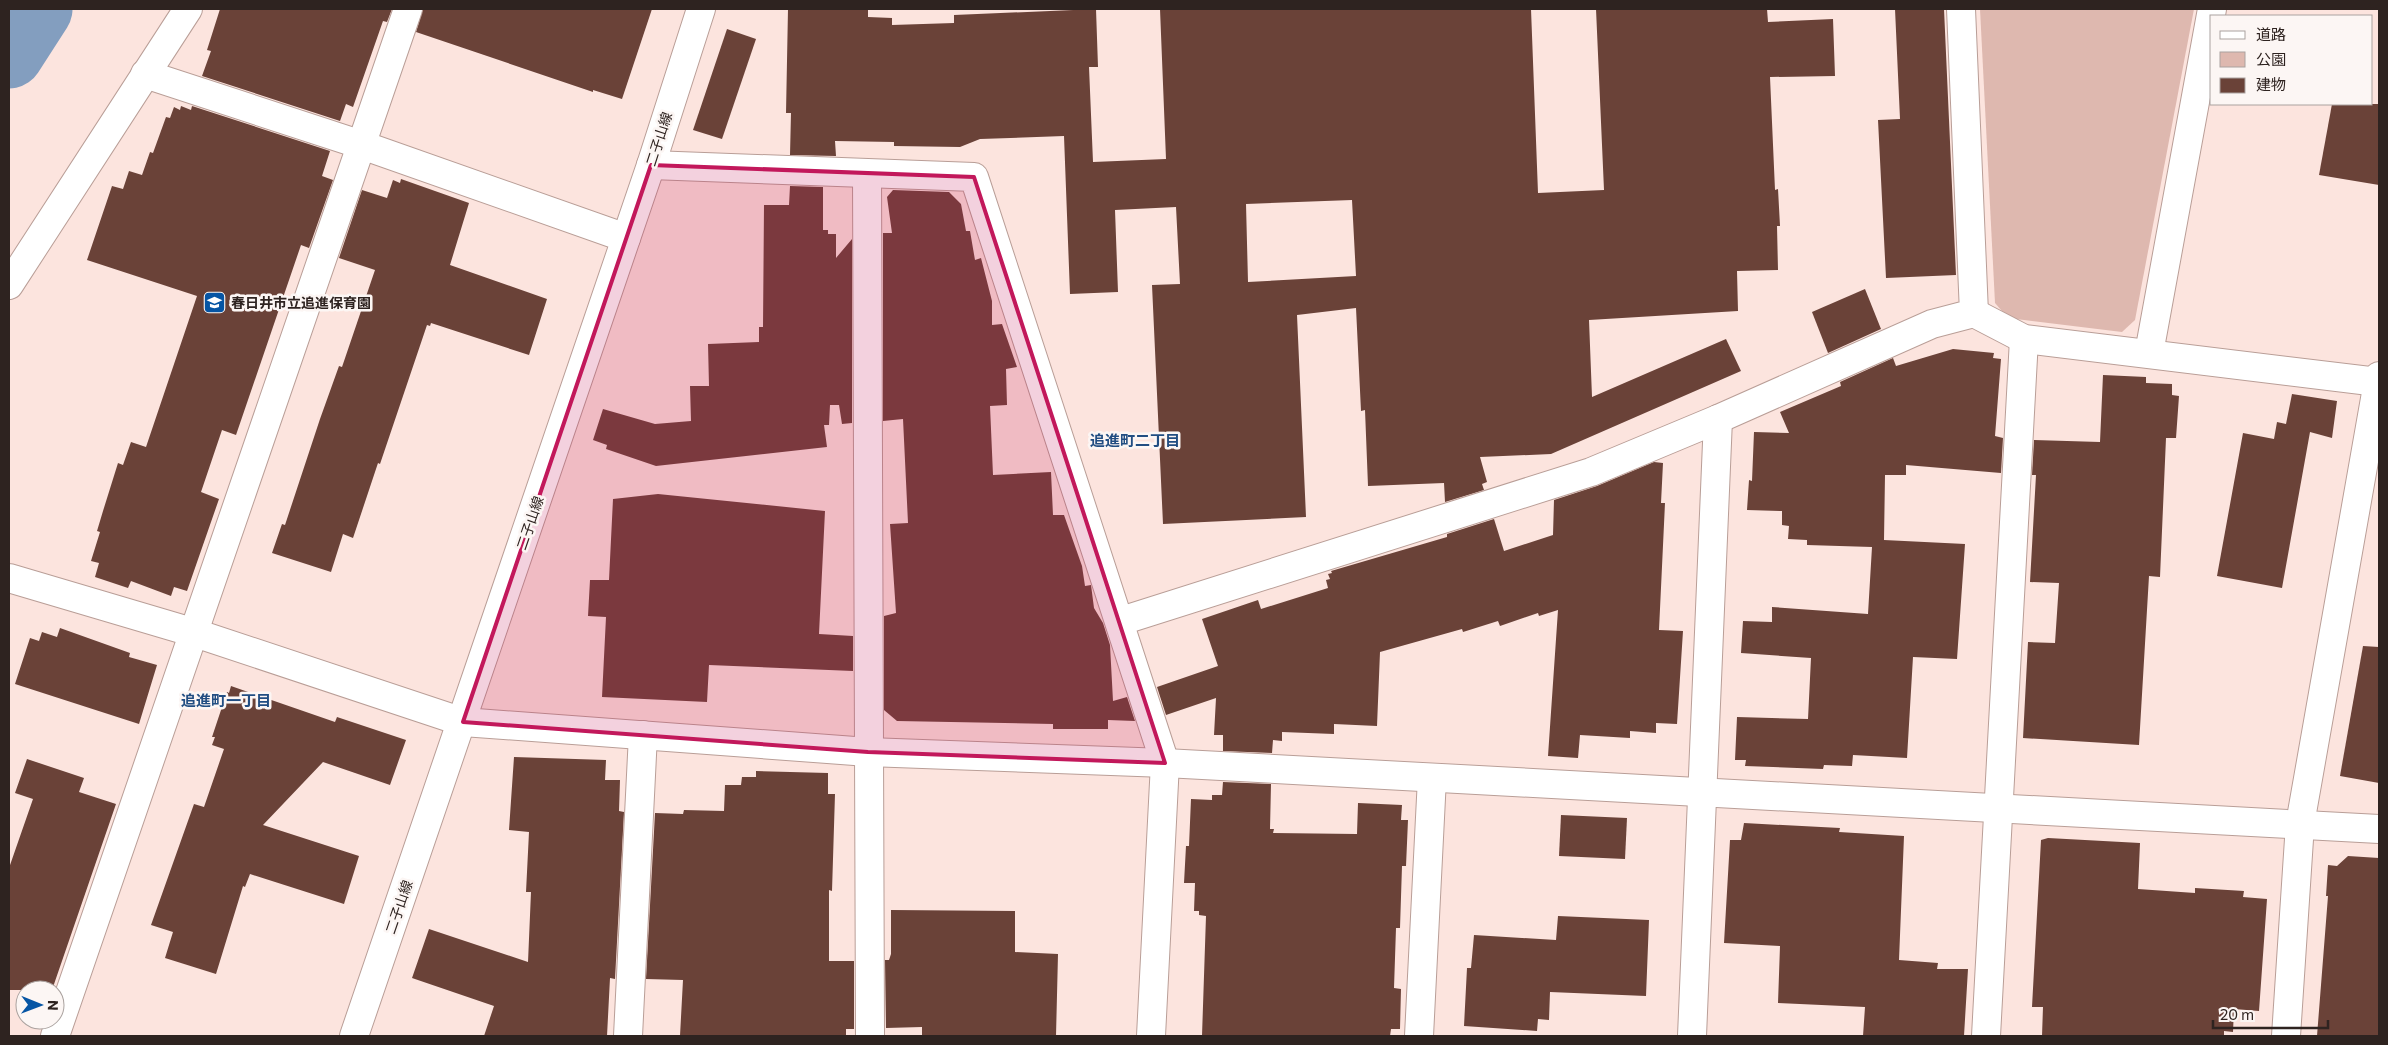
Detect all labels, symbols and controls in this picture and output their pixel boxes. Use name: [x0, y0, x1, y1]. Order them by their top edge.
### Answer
legend: [2210, 15, 2373, 105]
text: 道路: [2256, 25, 2286, 43]
text: 公園: [2256, 50, 2286, 68]
text: 建物: [2256, 75, 2286, 93]
street label: 二子山線: [642, 110, 675, 168]
school or university icon: 春日井市立追進保育園: [203, 291, 227, 315]
place label: 春日井市立追進保育園: [231, 294, 371, 311]
district label: 追進町二丁目: [1090, 431, 1180, 449]
street label: 二子山線: [512, 494, 547, 552]
district label: 追進町一丁目: [181, 691, 271, 709]
street label: 二子山線: [381, 878, 416, 936]
north arrow: [15, 980, 65, 1030]
scale bar: [2213, 998, 2328, 1030]
text: N: [45, 1000, 62, 1011]
text: 20 m: [2220, 1005, 2254, 1023]

